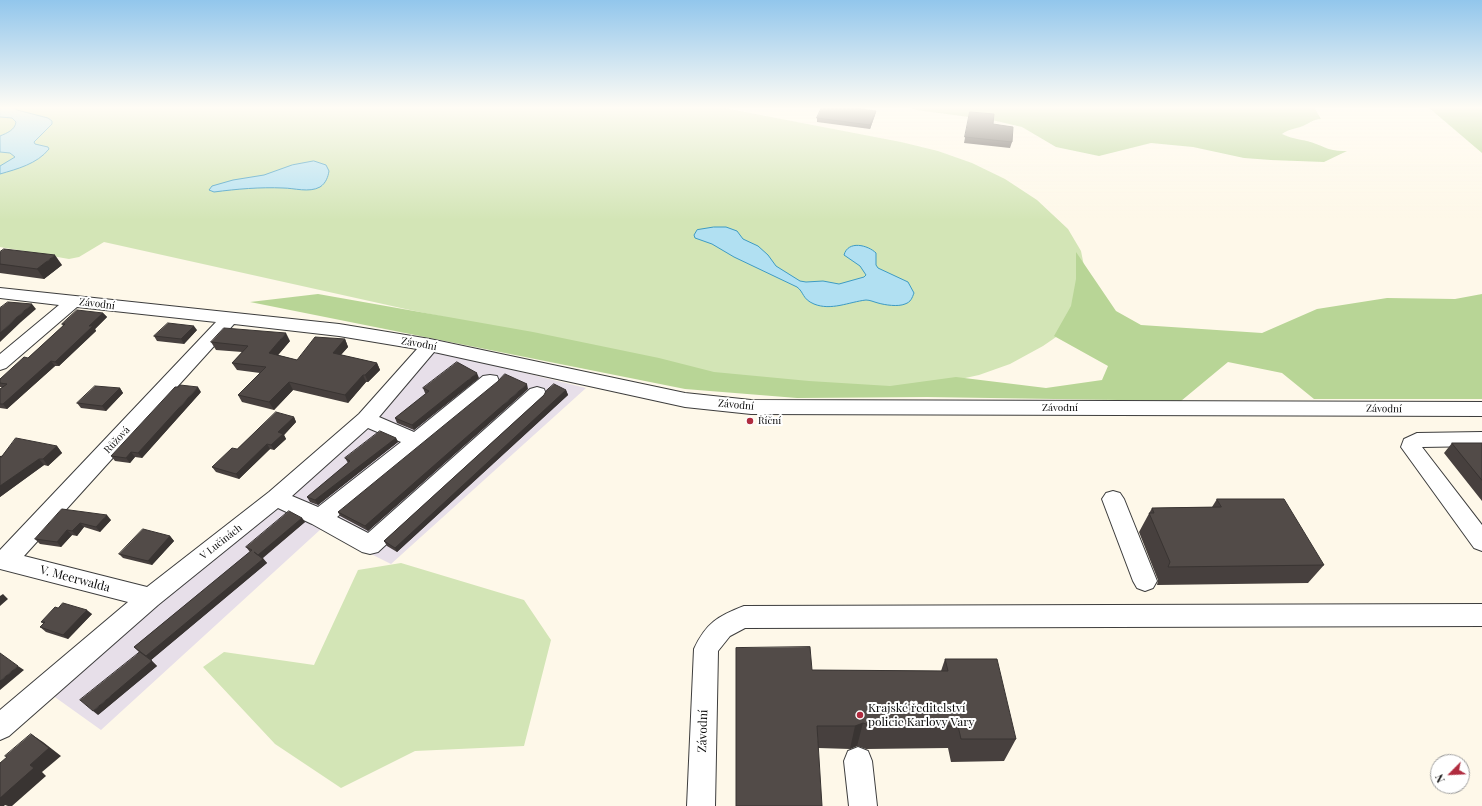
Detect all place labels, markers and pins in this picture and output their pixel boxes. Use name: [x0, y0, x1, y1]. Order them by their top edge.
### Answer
place label: Říční: [758, 415, 781, 427]
marker: Říční: [745, 416, 755, 426]
place label: Krajské ředitelství policie Karlovy Vary: [868, 701, 975, 729]
marker: Krajské ředitelství policie Karlovy Vary: [855, 710, 865, 720]

